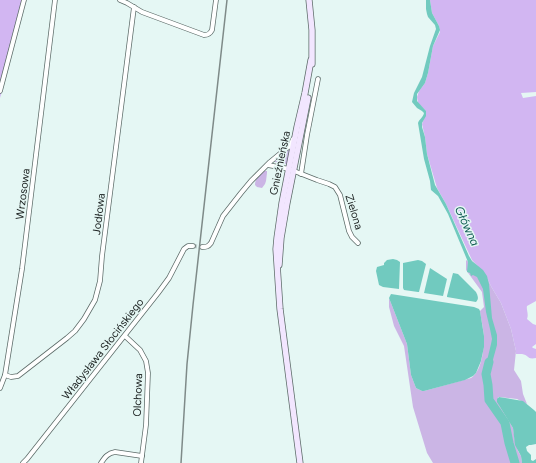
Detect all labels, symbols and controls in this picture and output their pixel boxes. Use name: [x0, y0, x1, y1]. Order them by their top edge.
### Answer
street label: Gnieźnieńska: [267, 130, 293, 196]
street label: Wrzosowa: [13, 168, 33, 220]
street label: Jodłowa: [90, 192, 108, 236]
street label: Zielona: [342, 193, 366, 231]
water label: Główna: [452, 204, 482, 248]
street label: Władysława Słocińskiego: [59, 296, 147, 402]
street label: Olchowa: [131, 373, 145, 417]

